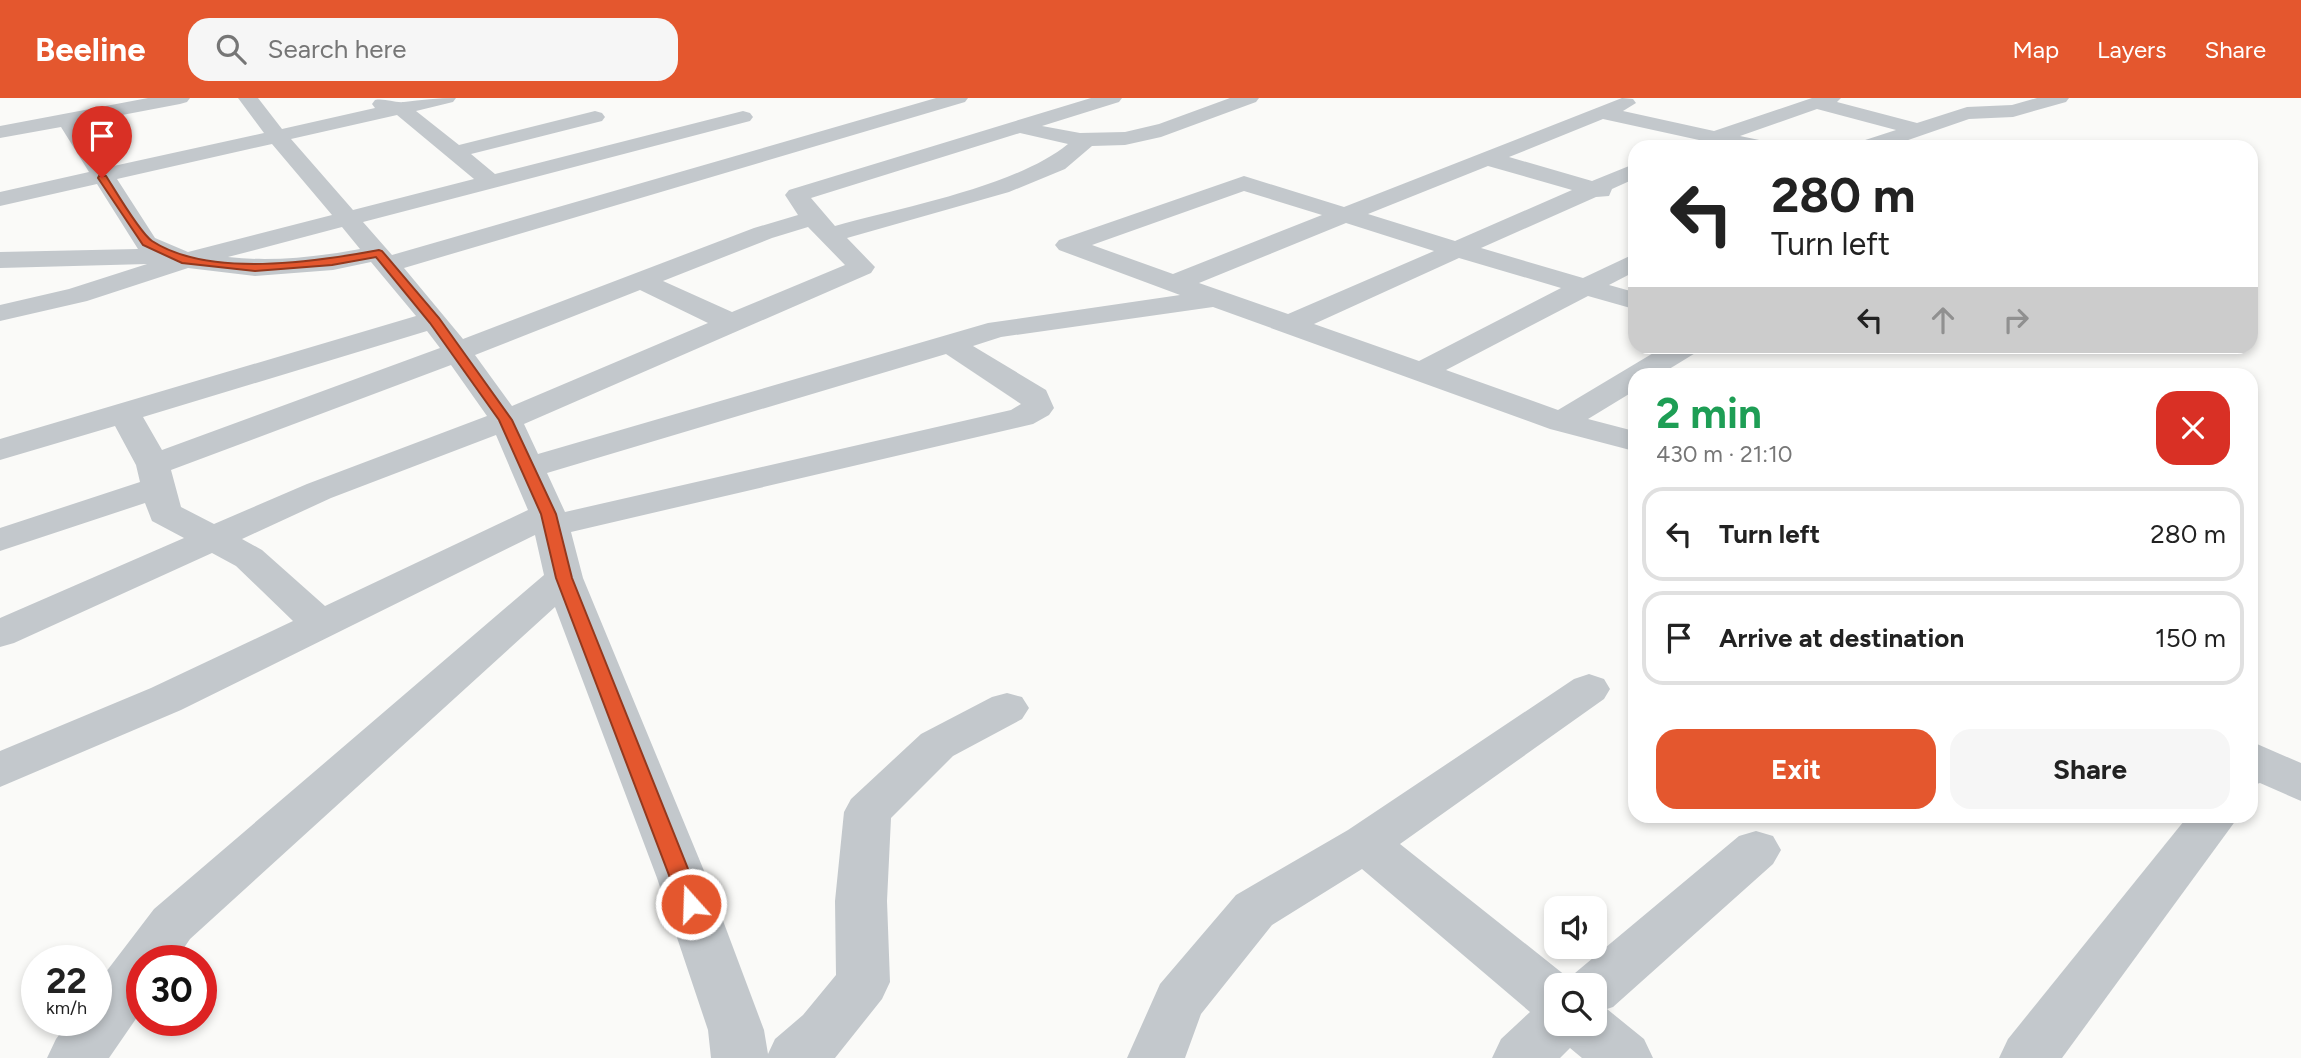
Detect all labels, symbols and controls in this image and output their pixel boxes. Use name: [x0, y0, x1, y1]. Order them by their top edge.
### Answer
search box: [188, 18, 678, 81]
text: Beeline: [35, 30, 146, 69]
icon: search: [212, 30, 250, 68]
text: Search here: [268, 33, 406, 65]
text: Map: [2012, 35, 2059, 64]
text: Layers: [2097, 35, 2166, 64]
text: Share: [2204, 35, 2266, 64]
pin: [72, 106, 132, 178]
icon: arrive: [83, 117, 121, 155]
text: 280 m: [1771, 165, 1916, 224]
icon: left: [1656, 168, 1747, 259]
text: Turn left: [1771, 225, 1890, 263]
icon: left: [1851, 301, 1889, 339]
icon: ahead: [1924, 301, 1962, 339]
icon: right: [1997, 301, 2035, 339]
text: 2 min: [1656, 388, 1762, 439]
button: close: [2156, 391, 2230, 465]
text: 430 m · 21:10: [1656, 440, 1792, 468]
icon: left: [1660, 515, 1698, 553]
text: Turn left: [1719, 518, 1820, 550]
text: 280 m: [2150, 518, 2226, 550]
icon: arrive: [1660, 619, 1698, 657]
text: Arrive at destination: [1719, 622, 1964, 654]
text: 150 m: [2155, 622, 2226, 654]
button: Exit: [1656, 729, 1936, 809]
button: Share: [1950, 729, 2230, 809]
position arrow: [654, 867, 728, 941]
map controls: [1544, 896, 1607, 1036]
button: sound: [1544, 896, 1607, 959]
speed limit sign: 30: [126, 945, 217, 1036]
text: 22: [46, 960, 87, 1002]
button: search: [1544, 973, 1607, 1036]
text: km/h: [46, 997, 87, 1019]

